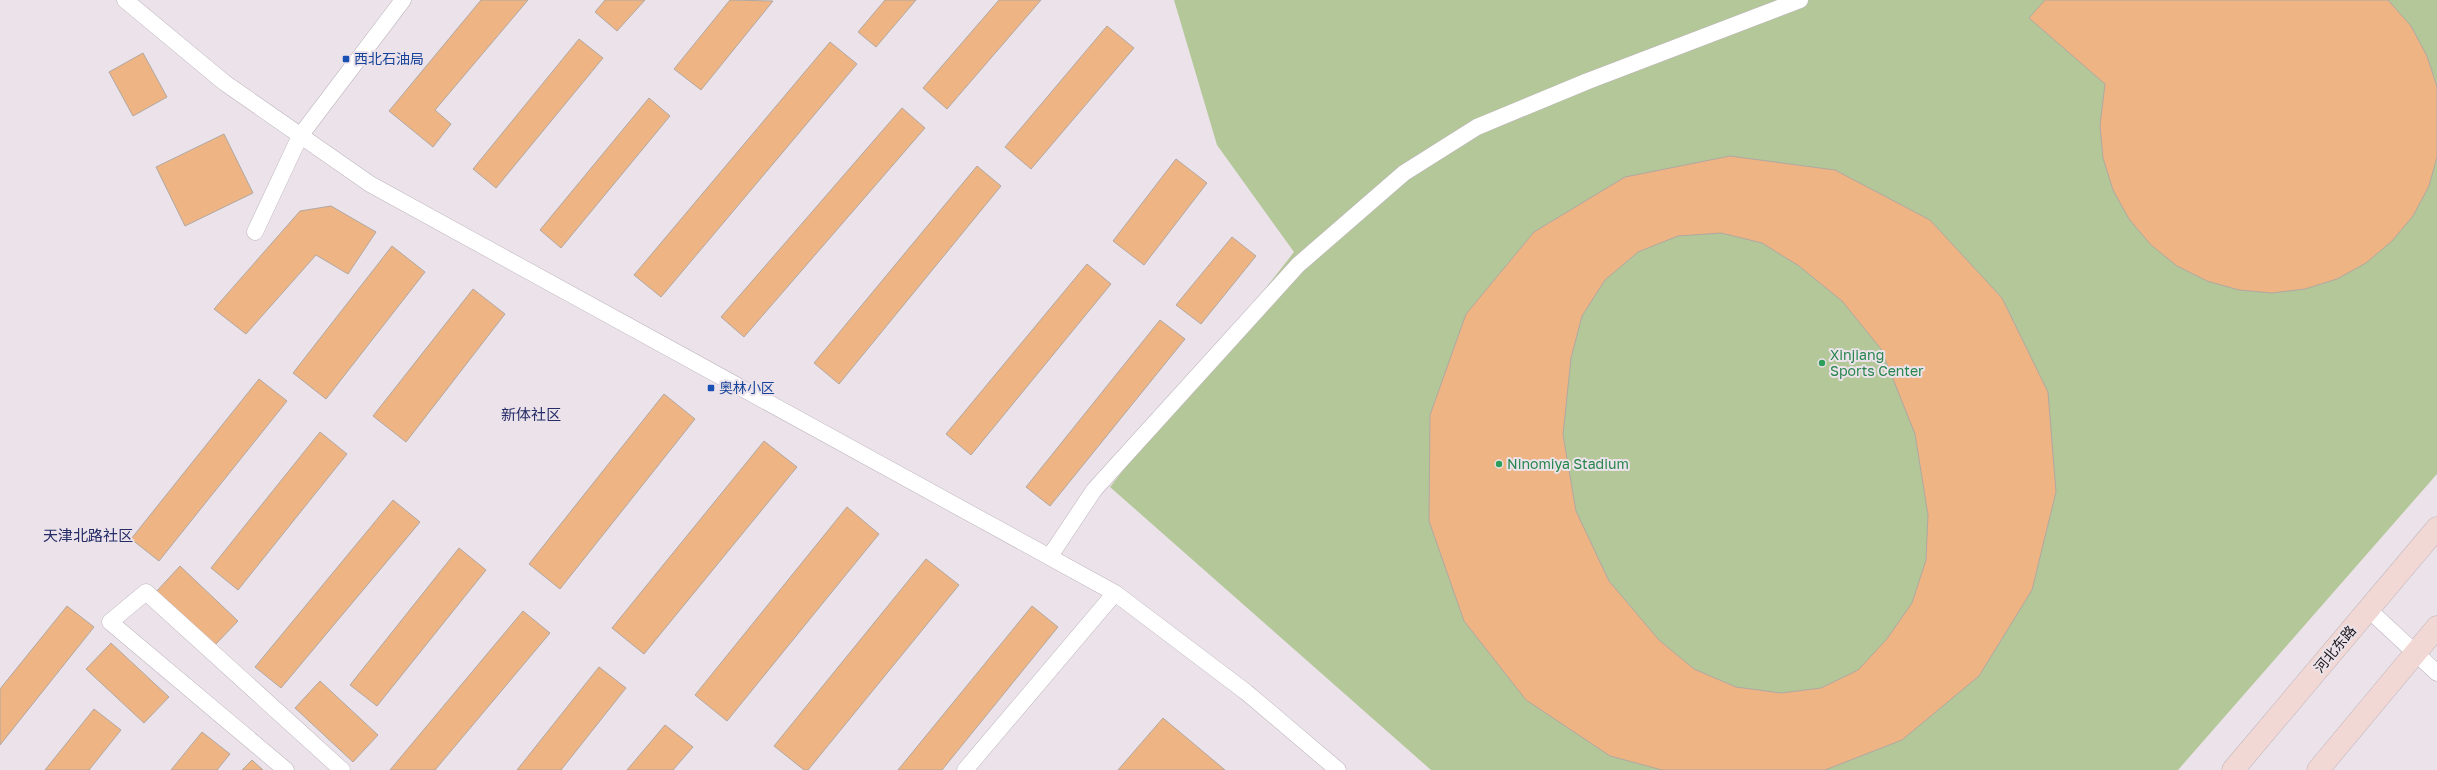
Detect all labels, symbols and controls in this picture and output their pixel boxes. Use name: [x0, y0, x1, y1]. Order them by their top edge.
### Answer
place label: 西北石油局: [354, 50, 424, 67]
marker: 西北石油局: [341, 54, 351, 64]
place label: Xinjiang Sports Center: [1830, 346, 1924, 379]
marker: Xinjiang Sports Center: [1817, 358, 1827, 368]
place label: 奥林小区: [719, 379, 775, 396]
marker: 奥林小区: [706, 383, 716, 393]
district label: 新体社区: [501, 405, 561, 423]
place label: Ninomiya Stadium: [1507, 455, 1629, 472]
marker: Ninomiya Stadium: [1494, 459, 1504, 469]
district label: 天津北路社区: [43, 526, 133, 544]
street label: 河北东路: [2310, 622, 2359, 676]

